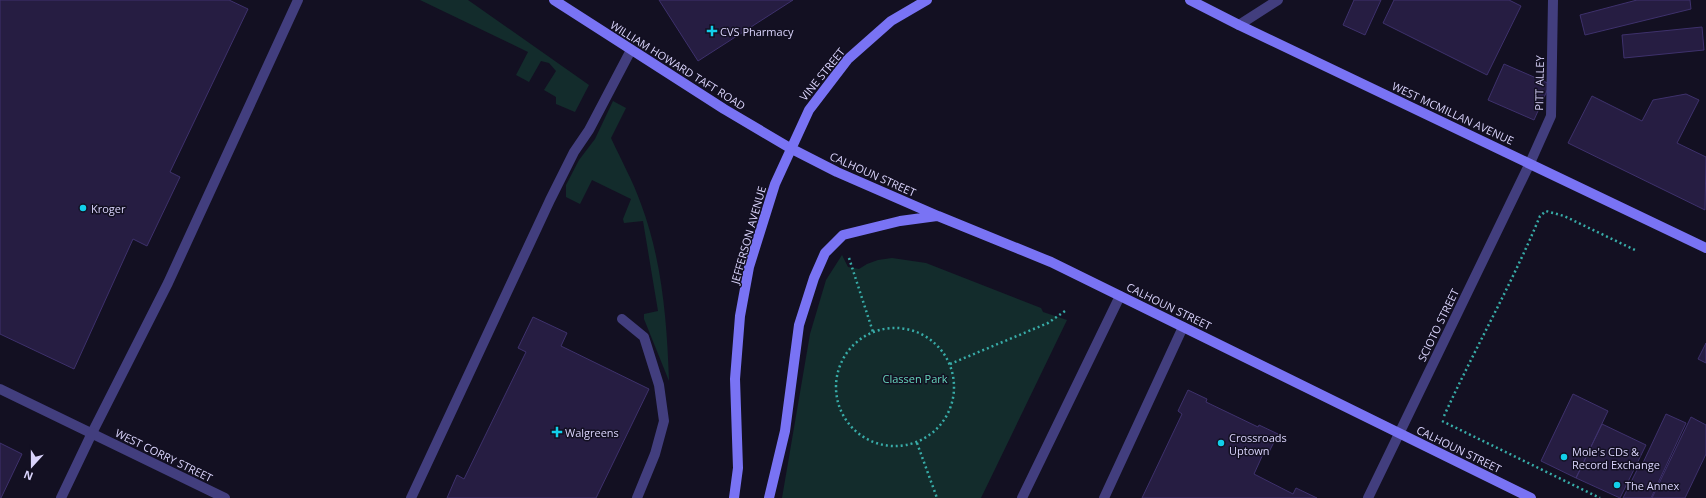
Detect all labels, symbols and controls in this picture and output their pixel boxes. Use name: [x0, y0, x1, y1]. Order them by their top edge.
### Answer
street label: WILLIAM HOWARD TAFT ROAD: [608, 17, 748, 113]
place label: CVS Pharmacy: [720, 24, 794, 39]
marker: CVS Pharmacy: [707, 26, 717, 36]
street label: VINE STREET: [796, 44, 848, 104]
street label: PITT ALLEY: [1531, 54, 1547, 111]
street label: WEST MCMILLAN AVENUE: [1390, 78, 1516, 148]
street label: CALHOUN STREET: [828, 148, 918, 200]
street label: JEFFERSON AVENUE: [727, 184, 769, 287]
place label: Kroger: [91, 201, 126, 216]
marker: Kroger: [78, 203, 88, 213]
street label: CALHOUN STREET: [1124, 279, 1214, 333]
street label: SCIOTO STREET: [1414, 286, 1462, 364]
park label: Classen Park: [882, 371, 948, 386]
street label: CALHOUN STREET: [1414, 422, 1504, 476]
street label: WEST CORRY STREET: [113, 425, 215, 485]
place label: Walgreens: [565, 425, 619, 440]
marker: Walgreens: [552, 427, 562, 437]
place label: Crossroads Uptown: [1229, 430, 1287, 458]
marker: Crossroads Uptown: [1216, 438, 1226, 448]
place label: Mole's CDs & Record Exchange: [1572, 444, 1660, 472]
north arrow: [12, 446, 52, 486]
marker: Mole's CDs & Record Exchange: [1559, 452, 1569, 462]
text: N: [21, 467, 35, 484]
place label: The Annex: [1625, 478, 1679, 493]
marker: The Annex: [1612, 480, 1622, 490]

